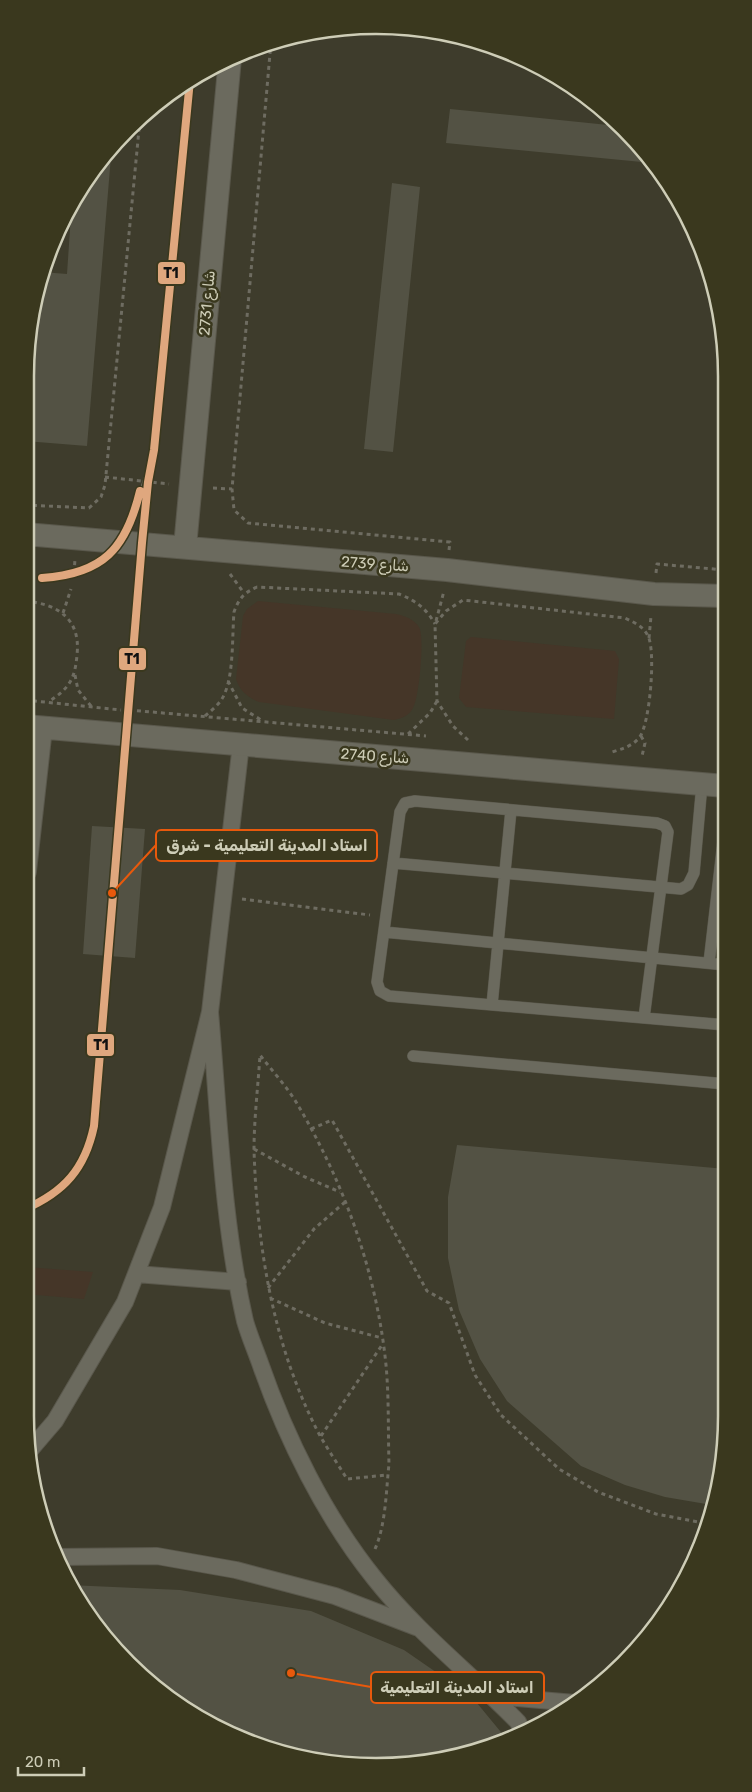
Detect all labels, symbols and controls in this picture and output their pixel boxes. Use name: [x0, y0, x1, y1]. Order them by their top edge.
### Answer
line badge: T1: [157, 261, 186, 285]
text: T1: [163, 265, 179, 282]
street label: شارع 2731: [195, 270, 221, 337]
street label: شارع 2739: [340, 553, 410, 577]
line badge: T1: [118, 647, 147, 671]
text: T1: [124, 651, 140, 668]
street label: شارع 2740: [340, 745, 410, 769]
callout: استاد المدينة التعليمية - شرق: [156, 830, 377, 861]
text: استاد المدينة التعليمية - شرق: [166, 836, 368, 855]
line badge: T1: [86, 1033, 115, 1057]
text: T1: [93, 1037, 109, 1054]
callout: استاد المدينة التعليمية: [371, 1672, 544, 1703]
text: استاد المدينة التعليمية: [380, 1678, 534, 1697]
scale bar: [18, 1744, 84, 1776]
text: 20 m: [25, 1753, 60, 1771]

